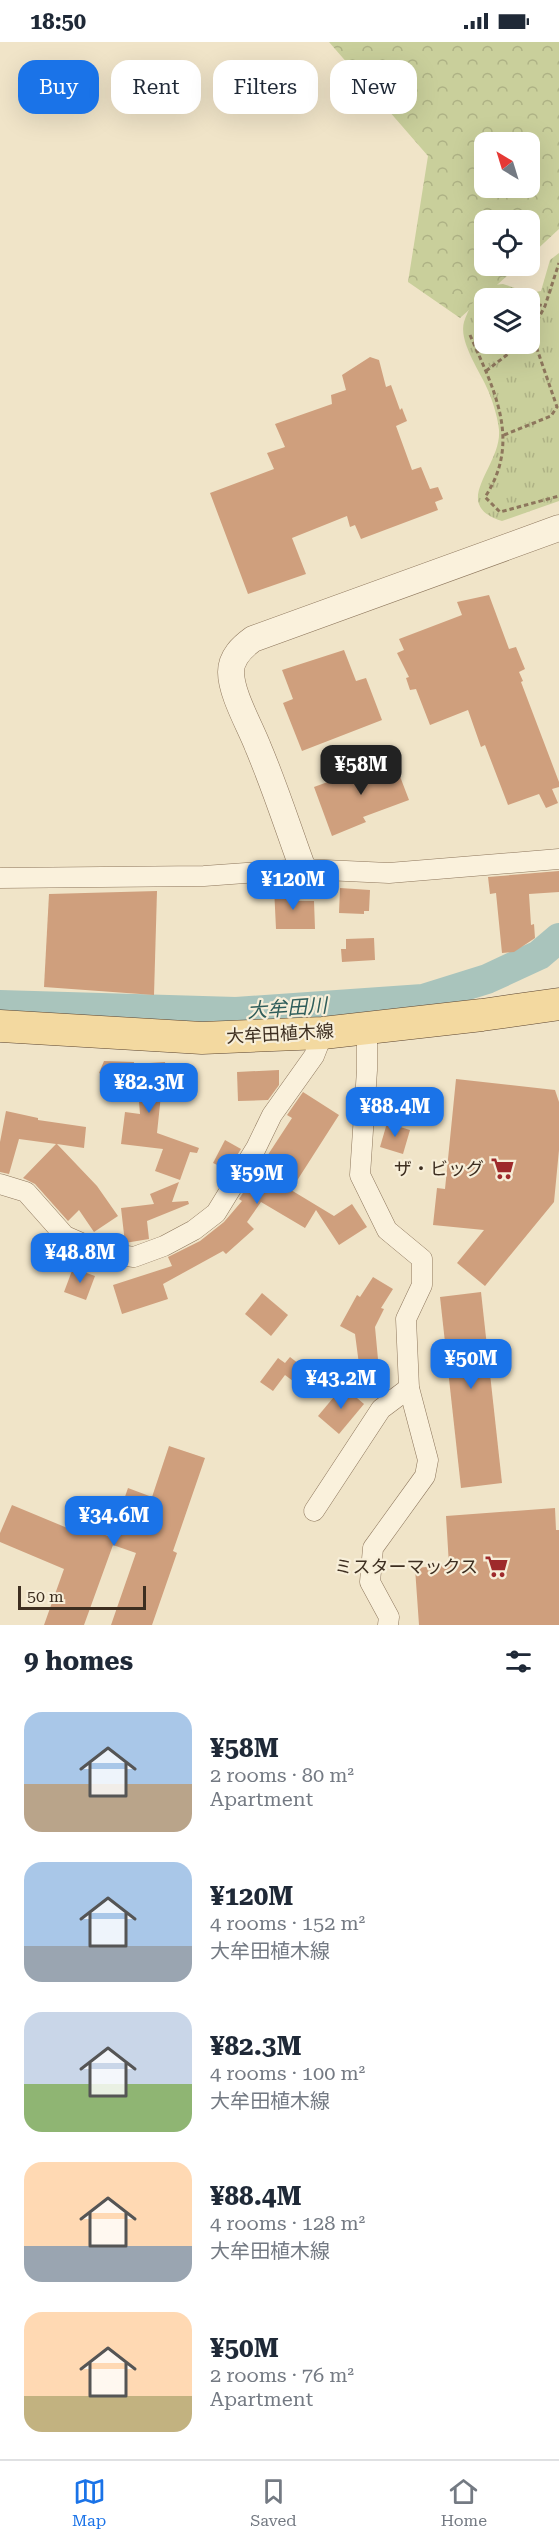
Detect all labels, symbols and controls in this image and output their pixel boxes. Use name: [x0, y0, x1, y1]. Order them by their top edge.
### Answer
text: 18:50: [30, 9, 86, 34]
chip: Buy: [18, 60, 99, 114]
chip: Rent: [111, 60, 201, 114]
chip: Filters: [213, 60, 318, 114]
chip: New: [330, 60, 417, 114]
north arrow: [474, 132, 540, 198]
map controls: [474, 132, 540, 354]
button: locate: [474, 210, 540, 276]
button: layers: [474, 288, 540, 354]
pin: ¥58M: [325, 745, 397, 796]
text: ¥58M: [335, 752, 387, 776]
pin: ¥120M: [251, 860, 335, 911]
text: ¥120M: [261, 867, 325, 891]
water label: 大牟田川: [246, 993, 330, 1023]
street label: 大牟田植木線: [225, 1020, 334, 1047]
pin: ¥82.3M: [100, 1063, 198, 1114]
text: ¥82.3M: [114, 1070, 184, 1094]
pin: ¥88.4M: [346, 1087, 444, 1138]
text: ¥88.4M: [360, 1094, 430, 1118]
pin: ¥59M: [221, 1154, 293, 1205]
supermarket icon: ザ・ビッグ: [489, 1156, 515, 1182]
place label: ザ・ビッグ: [394, 1158, 484, 1179]
text: ¥59M: [231, 1161, 283, 1185]
pin: ¥48.8M: [31, 1233, 129, 1284]
text: ¥48.8M: [45, 1240, 115, 1264]
pin: ¥50M: [435, 1339, 507, 1390]
text: ¥50M: [445, 1346, 497, 1370]
pin: ¥43.2M: [292, 1359, 390, 1410]
text: ¥43.2M: [306, 1366, 376, 1390]
pin: ¥34.6M: [65, 1496, 163, 1547]
text: ¥34.6M: [79, 1503, 149, 1527]
supermarket icon: ミスターマックス: [483, 1554, 509, 1580]
place label: ミスターマックス: [335, 1556, 478, 1577]
scale bar: [18, 1583, 146, 1610]
text: 50 m: [27, 1587, 64, 1606]
icon: filters: [502, 1645, 535, 1678]
text: 9 homes: [24, 1646, 133, 1676]
text: ¥58M: [210, 1733, 279, 1763]
icon: home: [72, 1736, 144, 1808]
text: 2 rooms · 80 m²: [210, 1763, 354, 1787]
text: Apartment: [210, 1787, 313, 1811]
text: ¥120M: [210, 1881, 293, 1911]
icon: home: [72, 1886, 144, 1958]
text: 4 rooms · 152 m²: [210, 1911, 365, 1935]
text: 大牟田植木線: [210, 1939, 330, 1963]
text: ¥82.3M: [210, 2031, 302, 2061]
icon: home: [72, 2036, 144, 2108]
text: 4 rooms · 100 m²: [210, 2061, 365, 2085]
text: 大牟田植木線: [210, 2089, 330, 2113]
text: ¥88.4M: [210, 2181, 302, 2211]
icon: home: [72, 2186, 144, 2258]
text: 4 rooms · 128 m²: [210, 2211, 365, 2235]
text: 大牟田植木線: [210, 2239, 330, 2263]
text: ¥50M: [210, 2333, 279, 2363]
icon: home: [72, 2336, 144, 2408]
text: 2 rooms · 76 m²: [210, 2363, 354, 2387]
text: Apartment: [210, 2387, 313, 2411]
tab: Map: [72, 2475, 106, 2530]
tab: Saved: [250, 2475, 297, 2530]
tab: Home: [441, 2475, 487, 2530]

